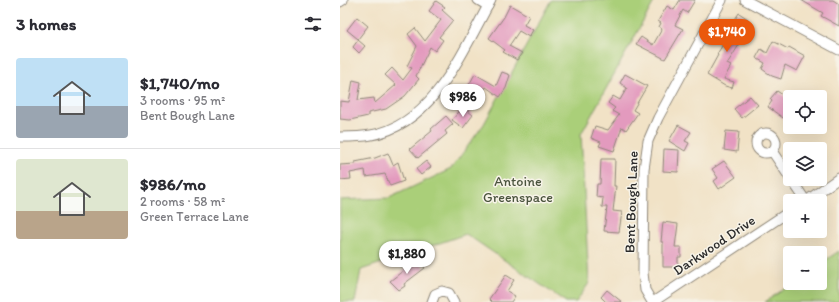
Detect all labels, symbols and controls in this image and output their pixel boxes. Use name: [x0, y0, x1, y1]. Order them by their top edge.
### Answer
icon: filters: [302, 13, 324, 35]
text: 3 homes: [16, 14, 76, 34]
pin: $1,740: [694, 19, 760, 53]
text: $1,740: [708, 24, 746, 39]
text: $1,740/mo: [140, 73, 220, 93]
icon: home: [48, 74, 96, 122]
pin: $986: [439, 84, 487, 118]
text: $986: [449, 89, 477, 104]
map controls: [783, 90, 827, 290]
button: locate: [783, 90, 827, 134]
text: 3 rooms · 95 m²: [140, 93, 225, 108]
text: Bent Bough Lane: [140, 108, 235, 123]
button: layers: [783, 142, 827, 186]
street label: Bent Bough Lane: [621, 150, 642, 253]
park label: Antoine Greenspace: [483, 173, 553, 206]
text: $986/mo: [140, 174, 206, 194]
icon: home: [48, 175, 96, 223]
text: 2 rooms · 58 m²: [140, 194, 225, 209]
button: +: [783, 194, 827, 238]
text: Green Terrace Lane: [140, 209, 249, 224]
street label: Darkwood Drive: [670, 212, 759, 279]
pin: $1,880: [374, 241, 440, 275]
text: $1,880: [388, 246, 426, 261]
button: −: [783, 246, 827, 290]

